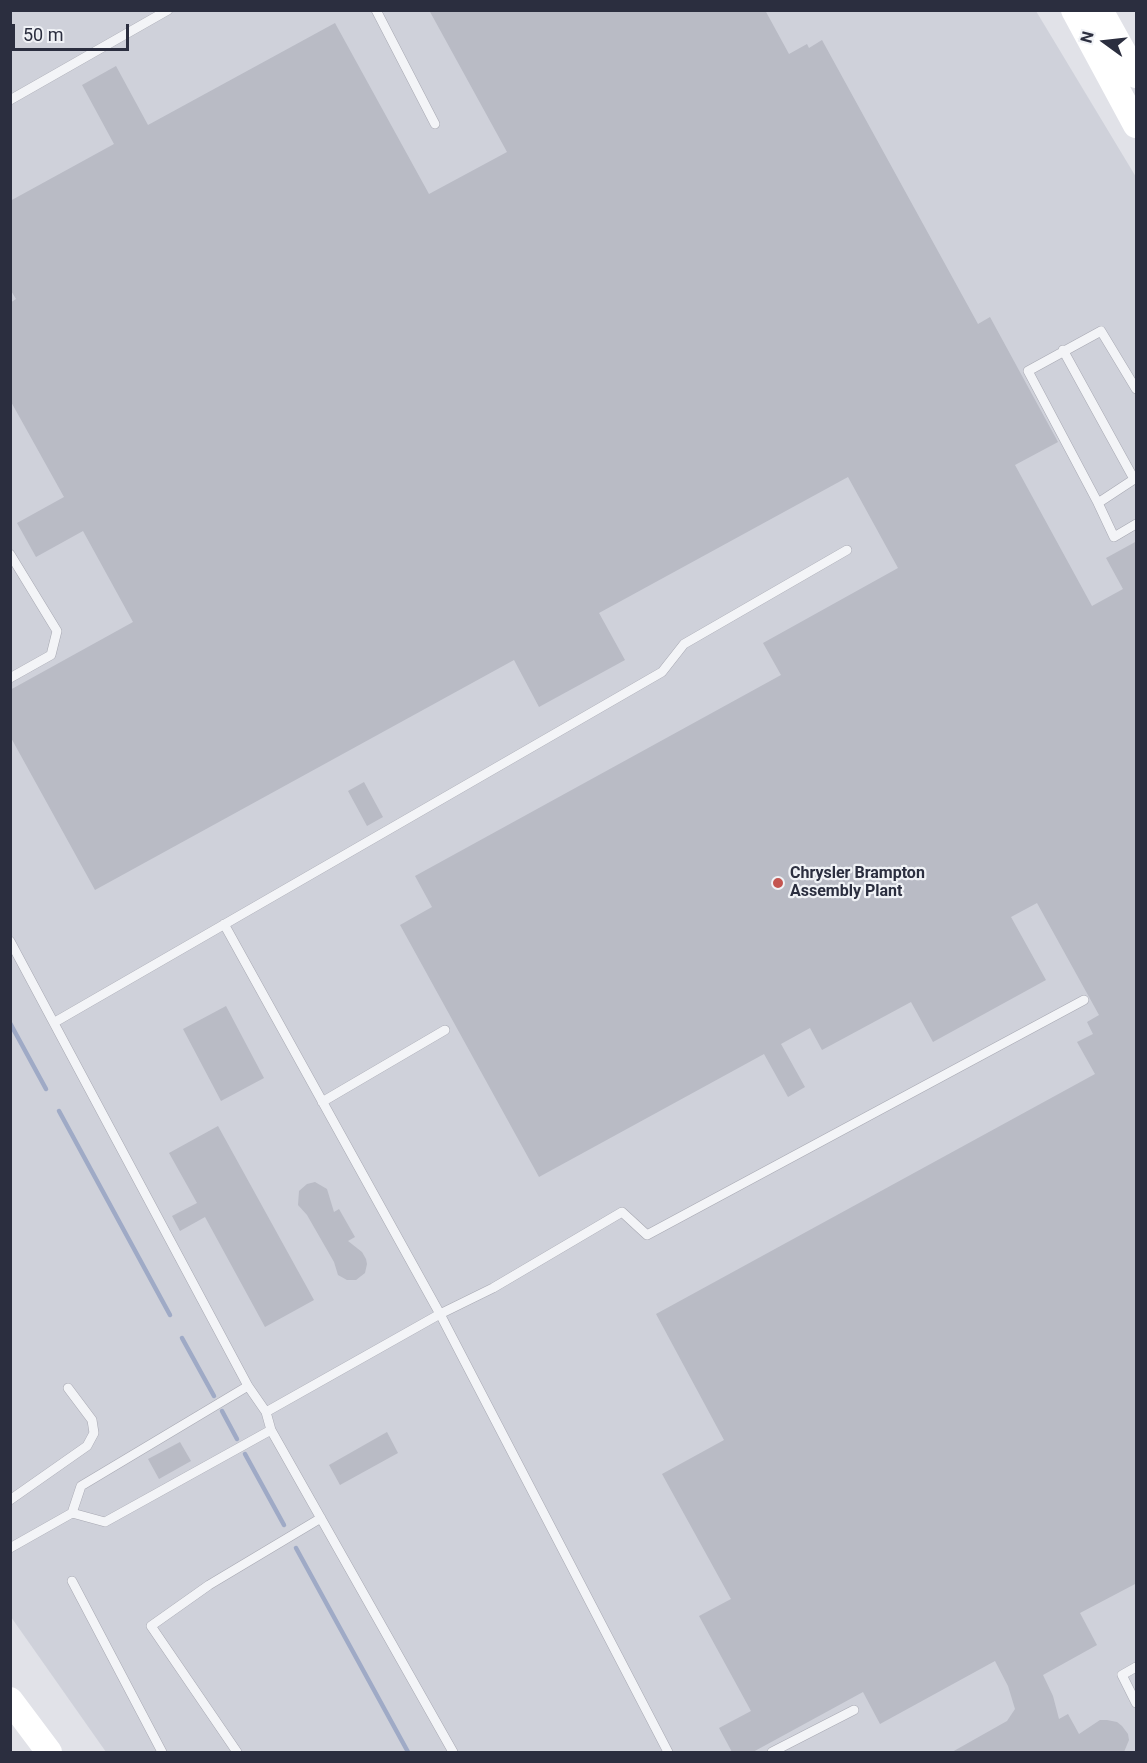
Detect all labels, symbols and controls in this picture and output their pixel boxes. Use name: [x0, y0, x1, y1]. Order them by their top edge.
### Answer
scale bar: [15, 12, 132, 50]
north arrow: [1075, 12, 1135, 72]
text: 50 m: [23, 24, 63, 45]
text: N: [1076, 29, 1098, 45]
place label: Chrysler Brampton Assembly Plant: [790, 864, 925, 902]
marker: Chrysler Brampton Assembly Plant: [771, 876, 785, 890]

